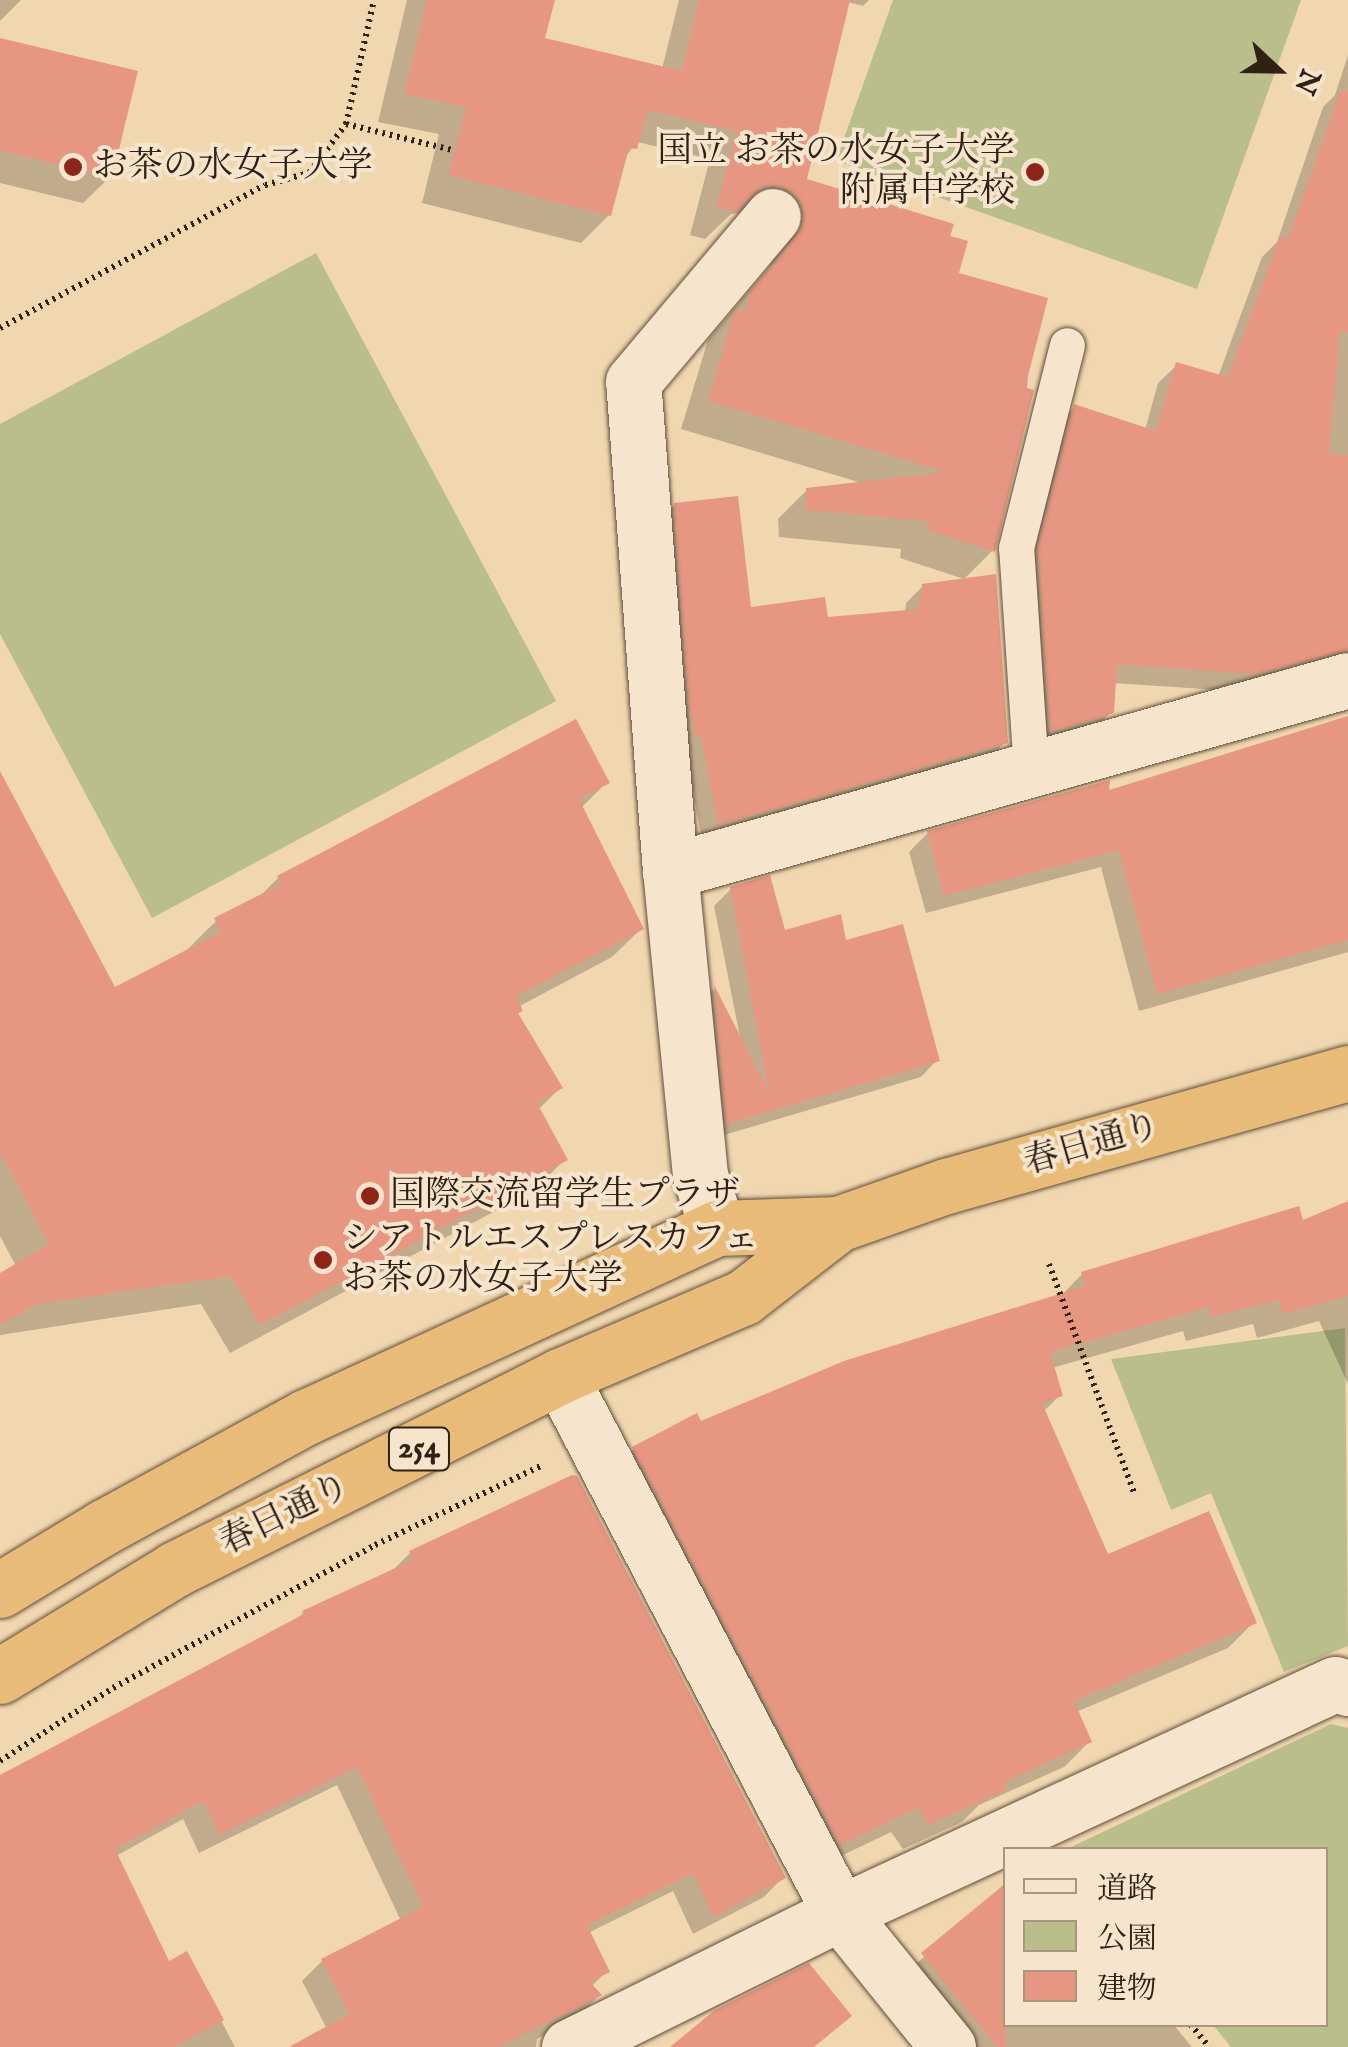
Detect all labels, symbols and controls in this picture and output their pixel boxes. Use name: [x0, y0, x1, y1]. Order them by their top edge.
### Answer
north arrow: [1228, 20, 1328, 120]
text: N: [1286, 64, 1327, 99]
place label: 国立 お茶の水女子大学 附属中学校: [657, 131, 1015, 213]
place label: お茶の水女子大学: [93, 146, 373, 188]
marker: お茶の水女子大学: [62, 156, 84, 178]
marker: 国立 お茶の水女子大学 附属中学校: [1024, 161, 1046, 183]
street label: 春日通り: [1019, 1106, 1165, 1184]
place label: 国際交流留学生プラザ: [390, 1175, 740, 1217]
marker: 国際交流留学生プラザ: [359, 1185, 381, 1207]
place label: シアトルエスプレスカフェ お茶の水女子大学: [343, 1219, 763, 1301]
marker: シアトルエスプレスカフェ お茶の水女子大学: [312, 1249, 334, 1271]
road number: 254: [386, 1422, 452, 1476]
street label: 春日通り: [213, 1465, 357, 1565]
legend: [1003, 1847, 1328, 2027]
text: 道路: [1097, 1871, 1157, 1909]
text: 公園: [1097, 1921, 1157, 1959]
text: 建物: [1097, 1971, 1157, 2009]

